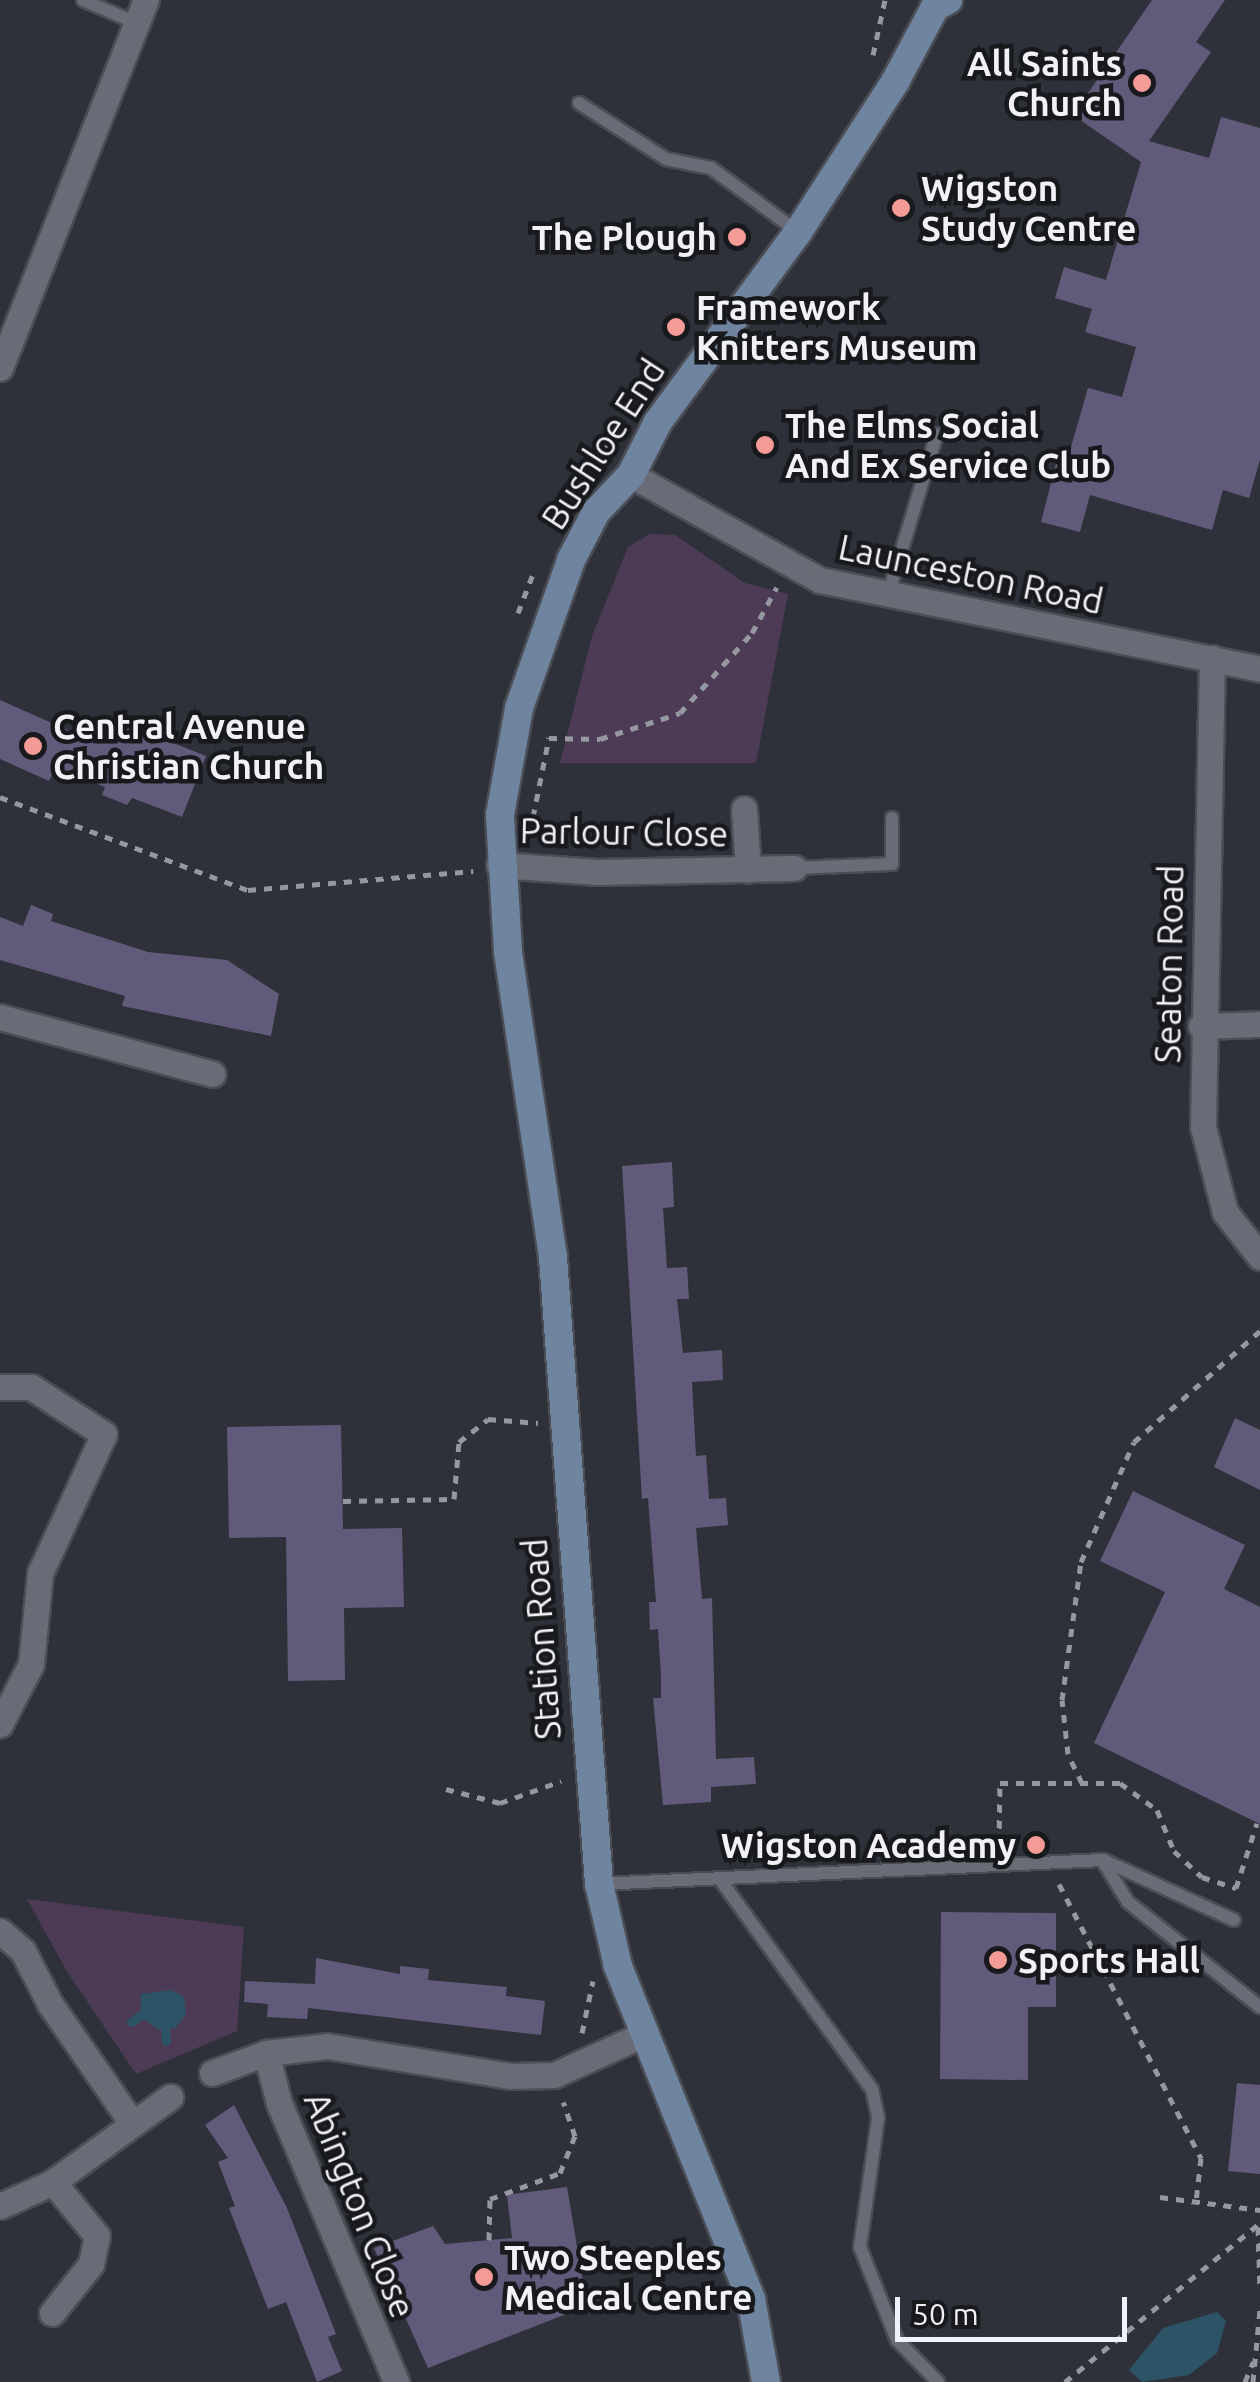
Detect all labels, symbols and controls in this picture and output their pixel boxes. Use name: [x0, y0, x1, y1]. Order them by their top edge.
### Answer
place label: All Saints Church: [967, 42, 1122, 124]
marker: All Saints Church: [1131, 72, 1153, 94]
place label: Wigston Study Centre: [921, 167, 1136, 249]
marker: Wigston Study Centre: [890, 197, 912, 219]
place label: The Plough: [532, 216, 717, 258]
marker: The Plough: [726, 226, 748, 248]
place label: Framework Knitters Museum: [696, 286, 977, 368]
marker: Framework Knitters Museum: [665, 316, 687, 338]
street label: Bushloe End: [532, 351, 674, 537]
place label: The Elms Social And Ex Service Club: [785, 404, 1111, 486]
marker: The Elms Social And Ex Service Club: [754, 434, 776, 456]
street label: Launceston Road: [835, 525, 1107, 623]
place label: Central Avenue Christian Church: [53, 705, 324, 787]
marker: Central Avenue Christian Church: [22, 735, 44, 757]
street label: Parlour Close: [519, 809, 729, 855]
street label: Seaton Road: [1146, 864, 1192, 1064]
street label: Station Road: [513, 1537, 569, 1741]
place label: Wigston Academy: [721, 1824, 1016, 1866]
marker: Wigston Academy: [1025, 1834, 1047, 1856]
place label: Sports Hall: [1018, 1939, 1200, 1981]
marker: Sports Hall: [987, 1949, 1009, 1971]
street label: Abington Close: [296, 2086, 424, 2324]
place label: Two Steeples Medical Centre: [504, 2236, 752, 2318]
marker: Two Steeples Medical Centre: [473, 2266, 495, 2288]
scale bar: [900, 2277, 1132, 2339]
text: 50 m: [912, 2297, 979, 2331]

